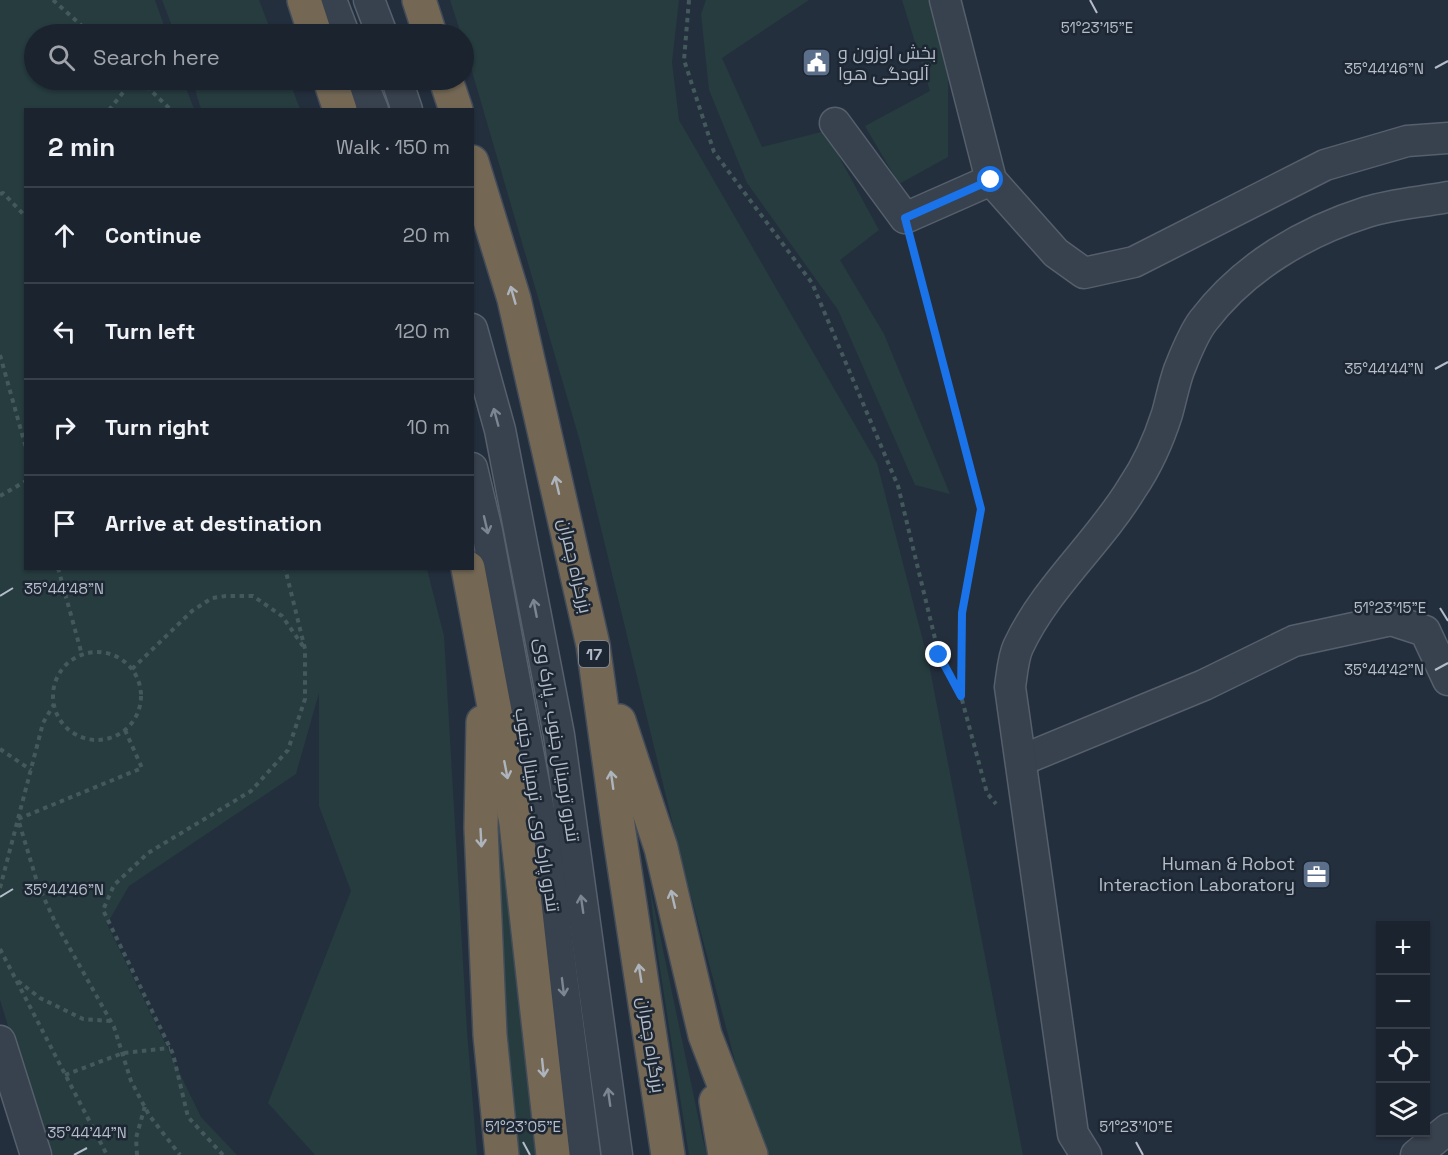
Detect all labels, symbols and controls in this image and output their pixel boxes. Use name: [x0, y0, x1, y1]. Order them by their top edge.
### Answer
text: 51°23'15"E: [1061, 18, 1133, 37]
search box: [24, 24, 474, 90]
icon: search: [45, 41, 78, 74]
place label: بخش اوزون و آلودگی هوا: [838, 41, 936, 85]
text: Search here: [93, 43, 220, 71]
public building icon: بخش اوزون و آلودگی هوا: [801, 47, 833, 79]
text: 35°44'46"N: [1344, 59, 1424, 78]
text: 2 min: [48, 130, 115, 164]
text: Walk · 150 m: [336, 134, 450, 160]
route start: [977, 166, 1003, 192]
icon: ahead: [48, 219, 81, 252]
text: Continue: [105, 221, 201, 249]
text: 20 m: [403, 222, 450, 248]
one-way arrow: [507, 286, 518, 305]
icon: left: [48, 315, 81, 348]
text: Turn left: [105, 317, 195, 345]
text: 120 m: [394, 318, 450, 344]
text: 35°44'44"N: [1344, 359, 1424, 378]
one-way arrow: [490, 408, 501, 427]
icon: right: [48, 411, 81, 444]
text: Turn right: [105, 413, 210, 441]
text: 10 m: [406, 414, 450, 440]
one-way arrow: [550, 476, 562, 495]
icon: arrive: [48, 507, 81, 540]
text: Arrive at destination: [105, 509, 322, 537]
one-way arrow: [481, 515, 492, 535]
street label: بزرگراه چمران: [552, 516, 598, 616]
text: 35°44'48"N: [24, 579, 104, 598]
one-way arrow: [529, 598, 540, 618]
text: 51°23'15"E: [1354, 598, 1426, 617]
street label: تندرو ترمینال جنوب ـ پارک وی: [529, 636, 585, 844]
road number: 17: [579, 641, 609, 667]
route end: [925, 641, 951, 667]
text: 35°44'42"N: [1344, 660, 1424, 679]
street label: تندرو پارک وی ـ ترمینال جنوب: [509, 706, 565, 914]
one-way arrow: [501, 760, 512, 780]
one-way arrow: [606, 770, 617, 790]
one-way arrow: [476, 828, 487, 848]
place label: Human & Robot Interaction Laboratory: [1099, 852, 1295, 896]
office icon: Human & Robot Interaction Laboratory: [1300, 858, 1332, 890]
text: 35°44'46"N: [24, 880, 104, 899]
one-way arrow: [666, 890, 678, 909]
one-way arrow: [577, 895, 588, 914]
map controls: [1376, 921, 1430, 1137]
button: +: [1376, 921, 1430, 975]
one-way arrow: [635, 963, 646, 983]
button: −: [1376, 975, 1430, 1029]
one-way arrow: [558, 976, 569, 996]
street label: بزرگراه چمران: [632, 995, 670, 1095]
button: locate: [1376, 1029, 1430, 1083]
one-way arrow: [538, 1058, 549, 1077]
button: layers: [1376, 1083, 1430, 1137]
one-way arrow: [604, 1088, 615, 1107]
text: 51°23'05"E: [485, 1117, 561, 1136]
text: 51°23'10"E: [1099, 1117, 1173, 1136]
text: 35°44'44"N: [47, 1123, 127, 1142]

